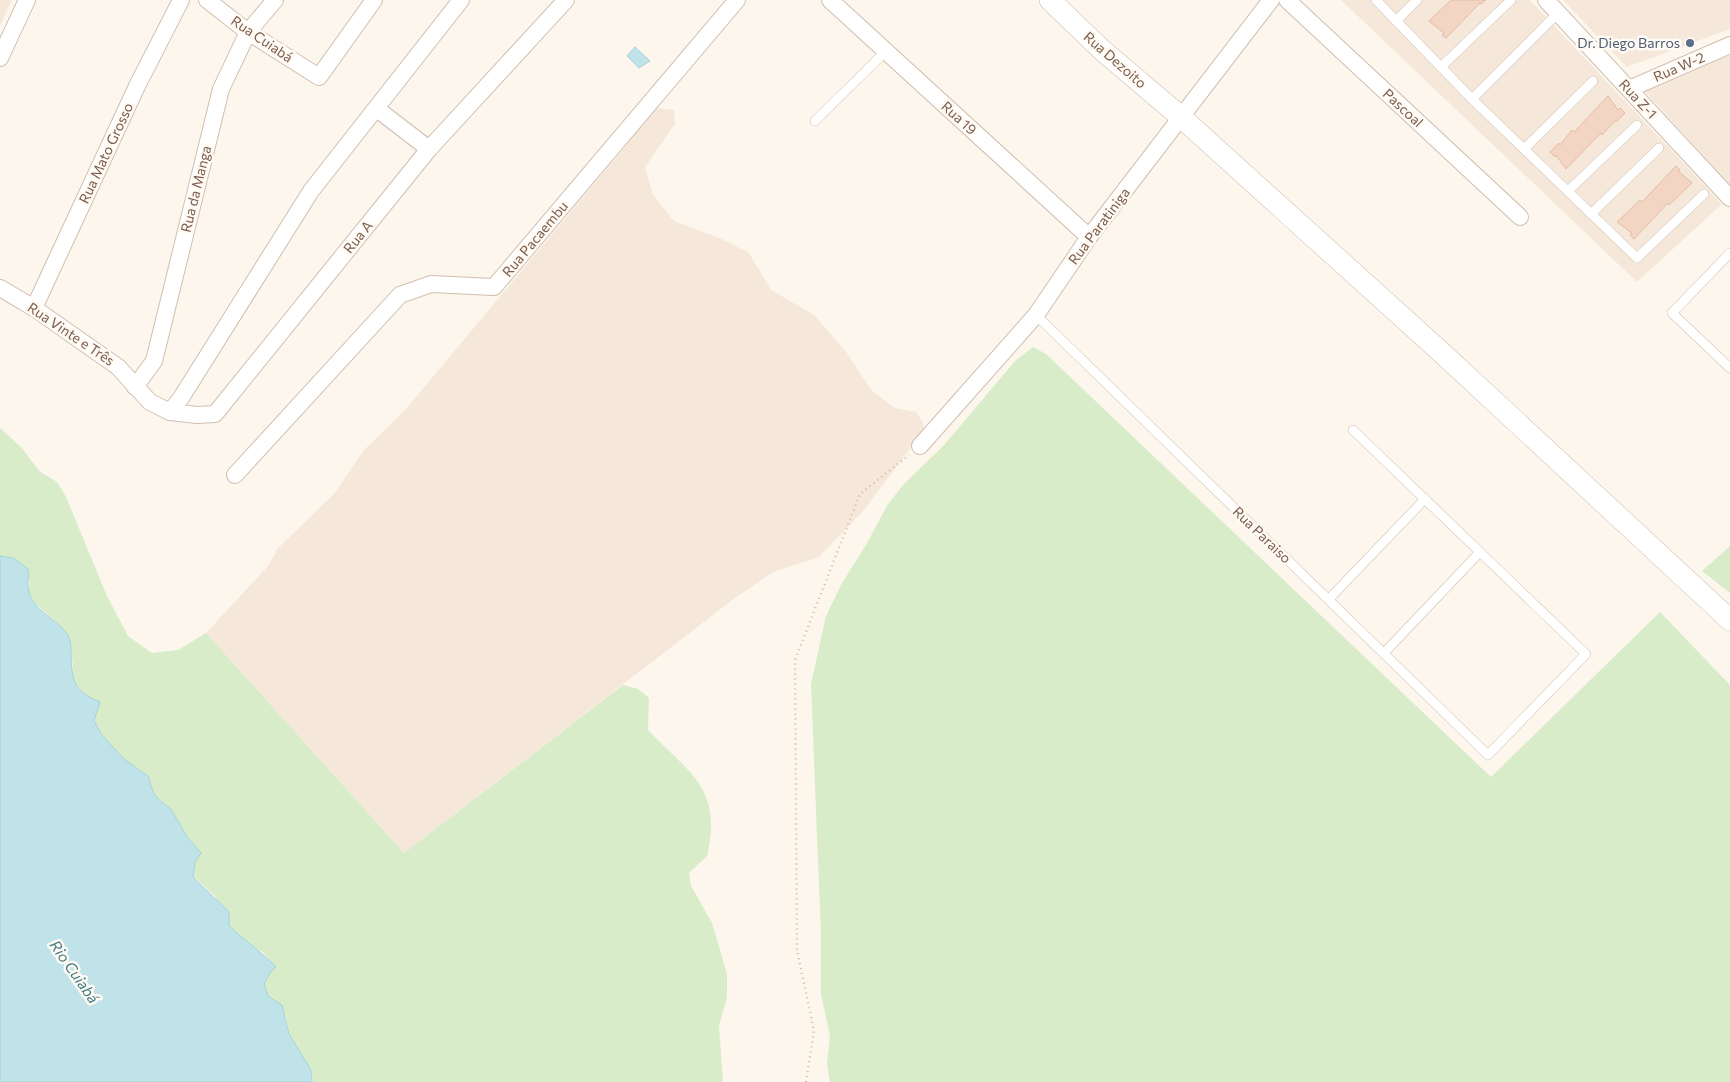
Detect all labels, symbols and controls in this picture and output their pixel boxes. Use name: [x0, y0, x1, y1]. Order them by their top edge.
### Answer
street label: Rua Cuiabá: [228, 12, 296, 65]
street label: Rua Dezoito: [1080, 28, 1150, 92]
place label: Dr. Diego Barros: [1577, 34, 1680, 51]
marker: Dr. Diego Barros: [1684, 37, 1696, 49]
street label: Rua W-2: [1650, 48, 1707, 85]
street label: Rua Z-1: [1616, 75, 1661, 122]
street label: Pascoal: [1380, 85, 1427, 130]
street label: Rua 19: [938, 97, 980, 138]
street label: Rua Mato Grosso: [75, 100, 136, 206]
street label: Rua da Manga: [177, 144, 214, 234]
street label: Rua Paratiniga: [1064, 184, 1133, 267]
street label: Rua Pacaembu: [498, 198, 571, 280]
street label: Rua A: [339, 217, 376, 256]
street label: Rua Vinte e Três: [25, 298, 118, 369]
street label: Rua Paraiso: [1230, 503, 1295, 567]
water label: Rio Cuiabá: [47, 936, 103, 1007]

